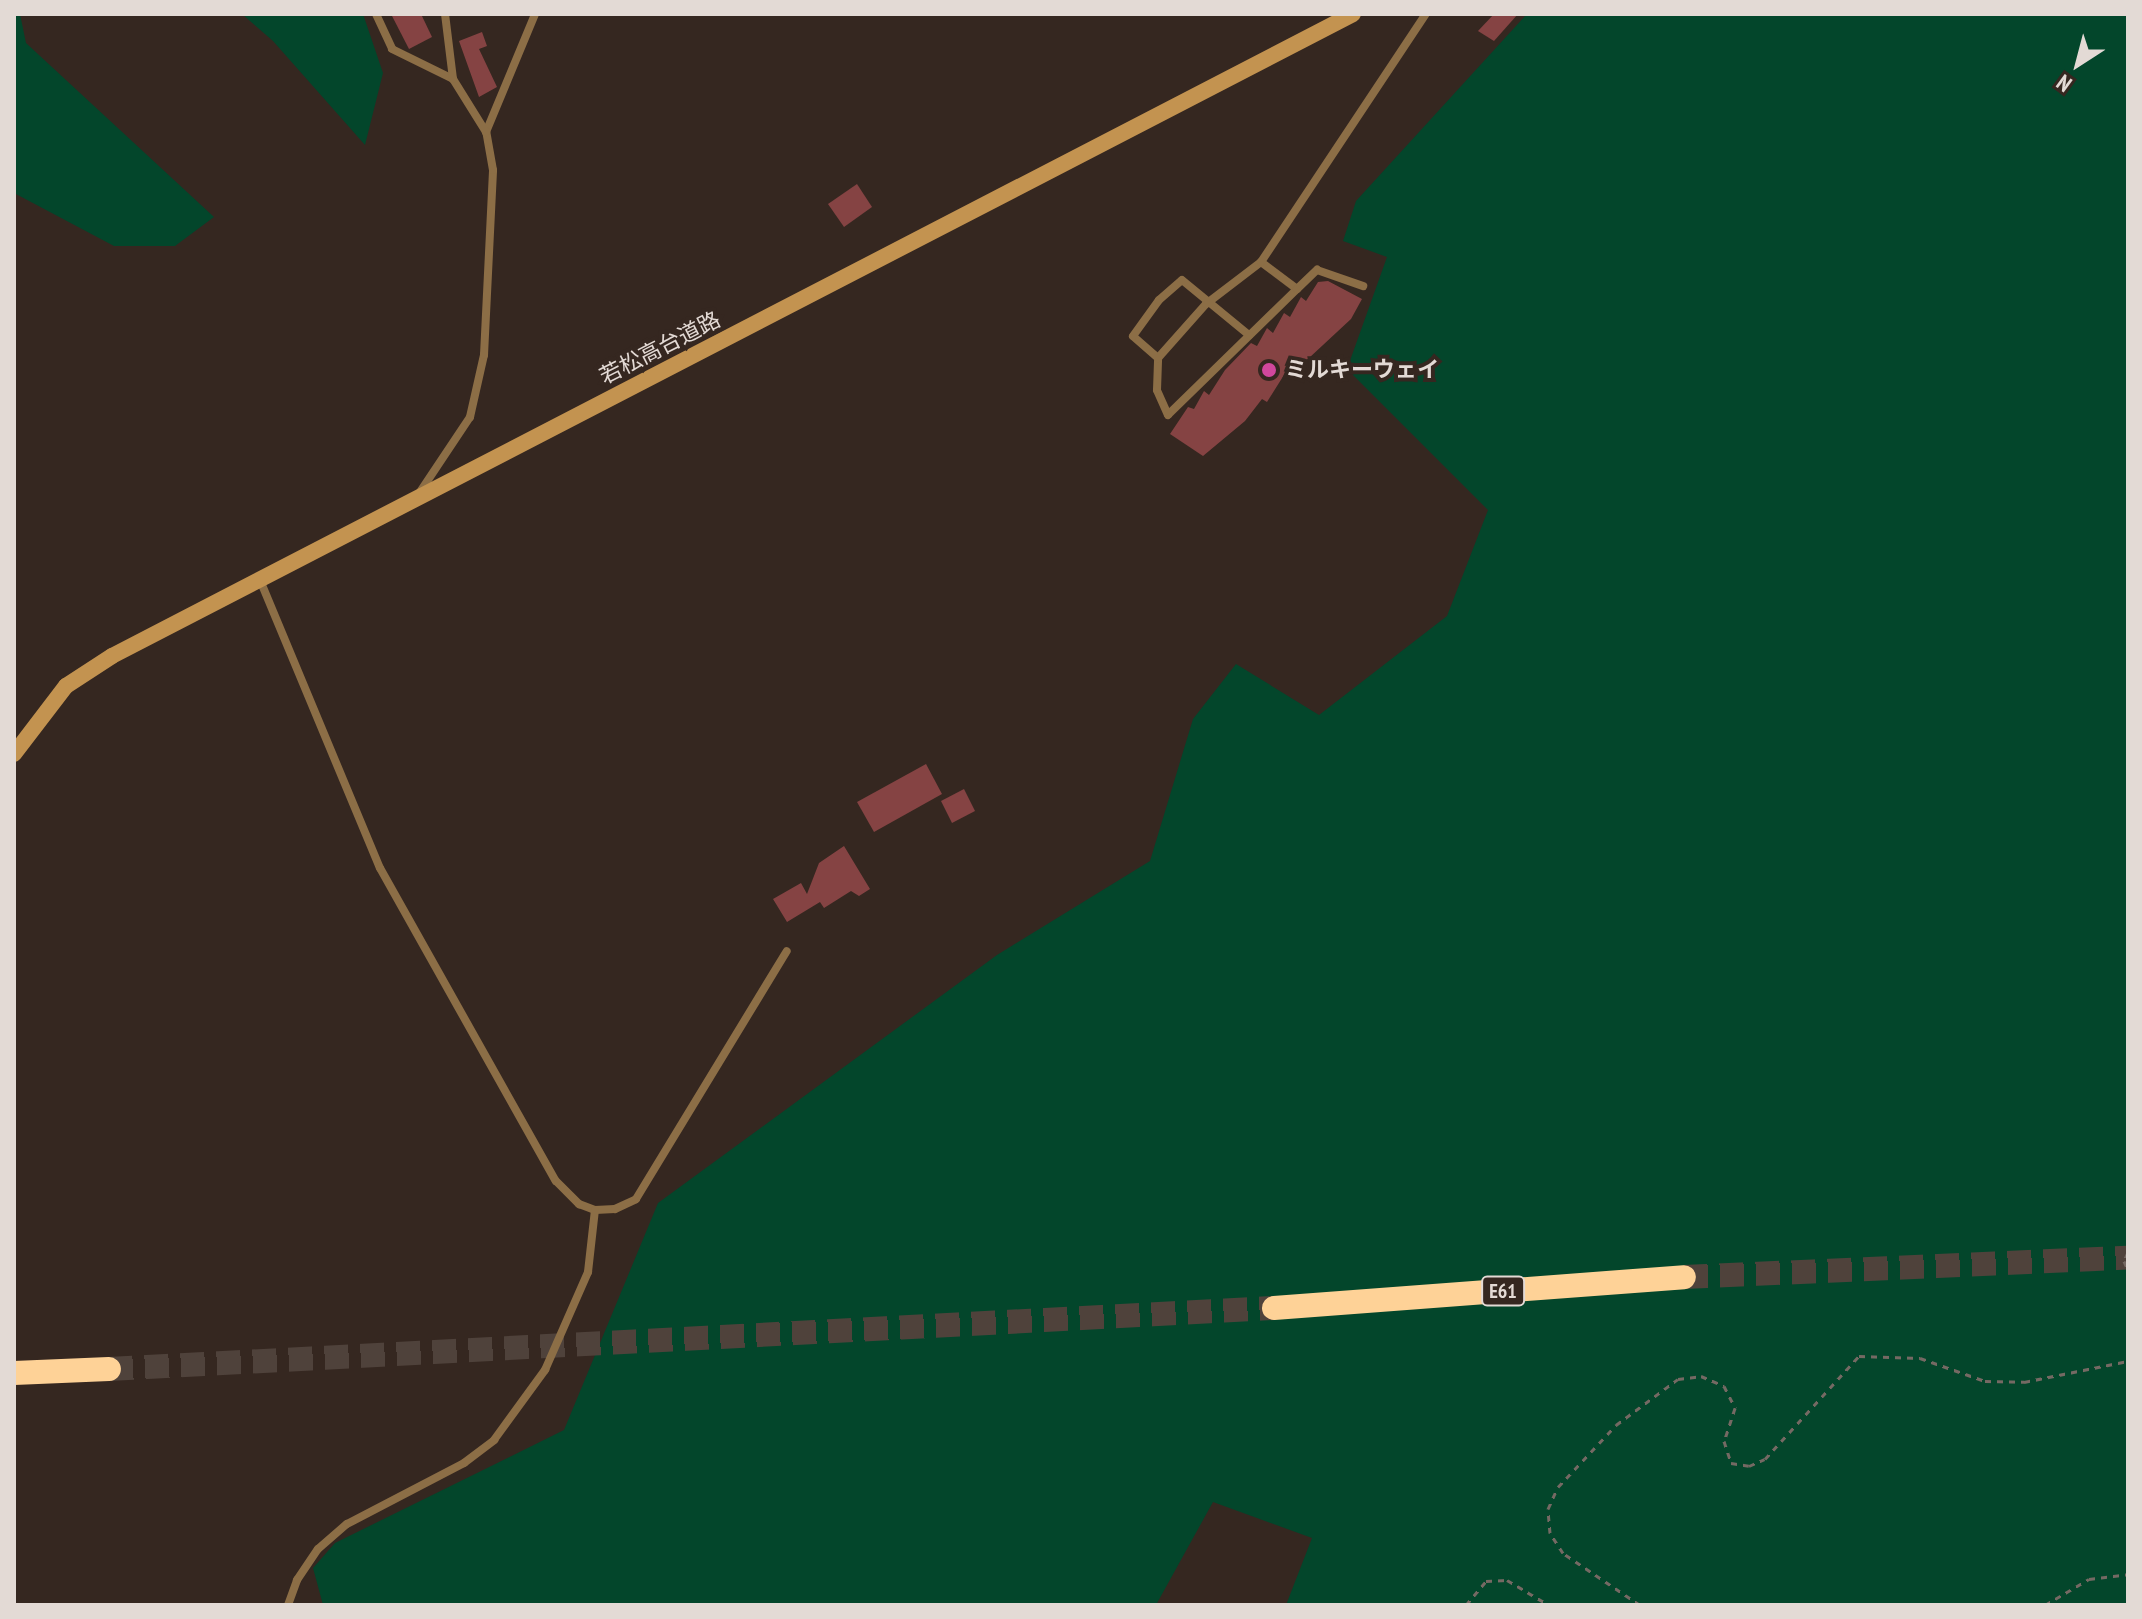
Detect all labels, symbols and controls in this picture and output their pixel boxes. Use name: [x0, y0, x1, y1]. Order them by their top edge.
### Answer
north arrow: [2038, 24, 2118, 104]
text: N: [2051, 69, 2077, 98]
street label: 若松高台道路: [595, 306, 725, 390]
place label: ミルキーウェイ: [1285, 357, 1439, 383]
marker: ミルキーウェイ: [1260, 361, 1278, 379]
road number: E61: [1481, 1275, 1525, 1307]

